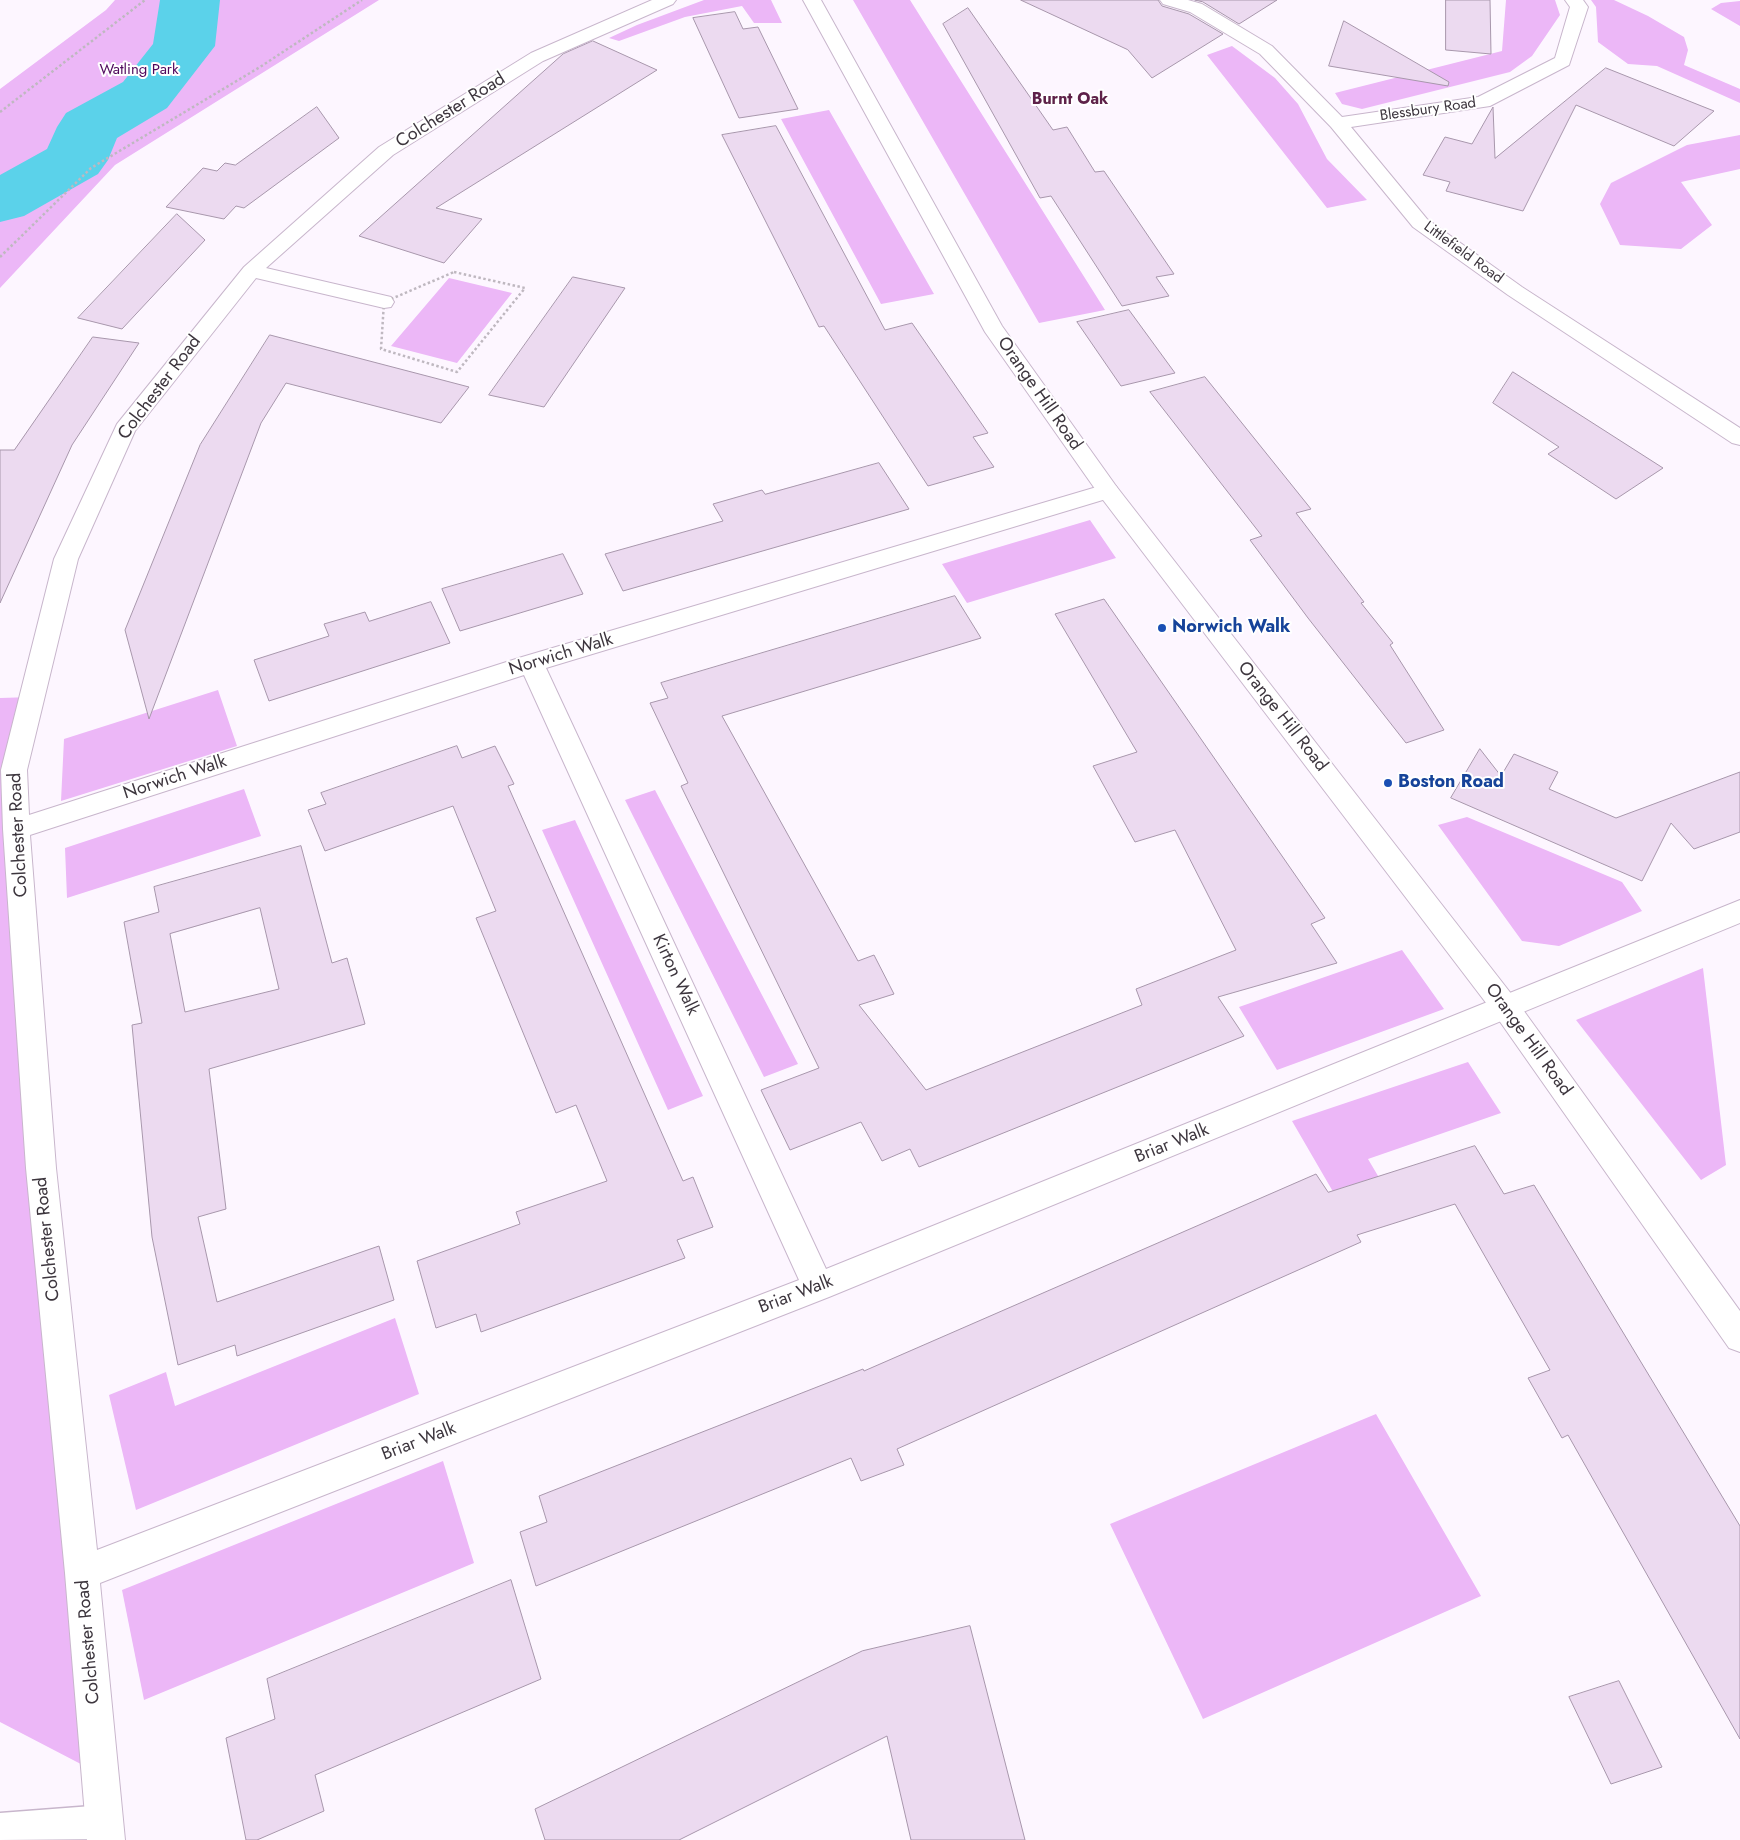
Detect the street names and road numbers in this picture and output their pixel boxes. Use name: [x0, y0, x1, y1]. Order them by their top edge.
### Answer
street label: Colchester Road: [392, 69, 510, 153]
street label: Blessbury Road: [1379, 94, 1477, 126]
street label: Littlefield Road: [1420, 218, 1506, 288]
street label: Colchester Road: [114, 332, 206, 444]
street label: Orange Hill Road: [992, 333, 1086, 455]
street label: Norwich Walk: [506, 629, 616, 681]
street label: Orange Hill Road: [1232, 658, 1332, 776]
street label: Norwich Walk: [120, 751, 230, 805]
street label: Colchester Road: [5, 772, 33, 898]
street label: Kirton Walk: [647, 931, 703, 1019]
street label: Orange Hill Road: [1480, 980, 1576, 1100]
street label: Briar Walk: [1132, 1119, 1212, 1169]
street label: Colchester Road: [31, 1176, 65, 1302]
street label: Briar Walk: [756, 1271, 836, 1319]
street label: Briar Walk: [379, 1418, 459, 1466]
street label: Colchester Road: [73, 1579, 105, 1705]

